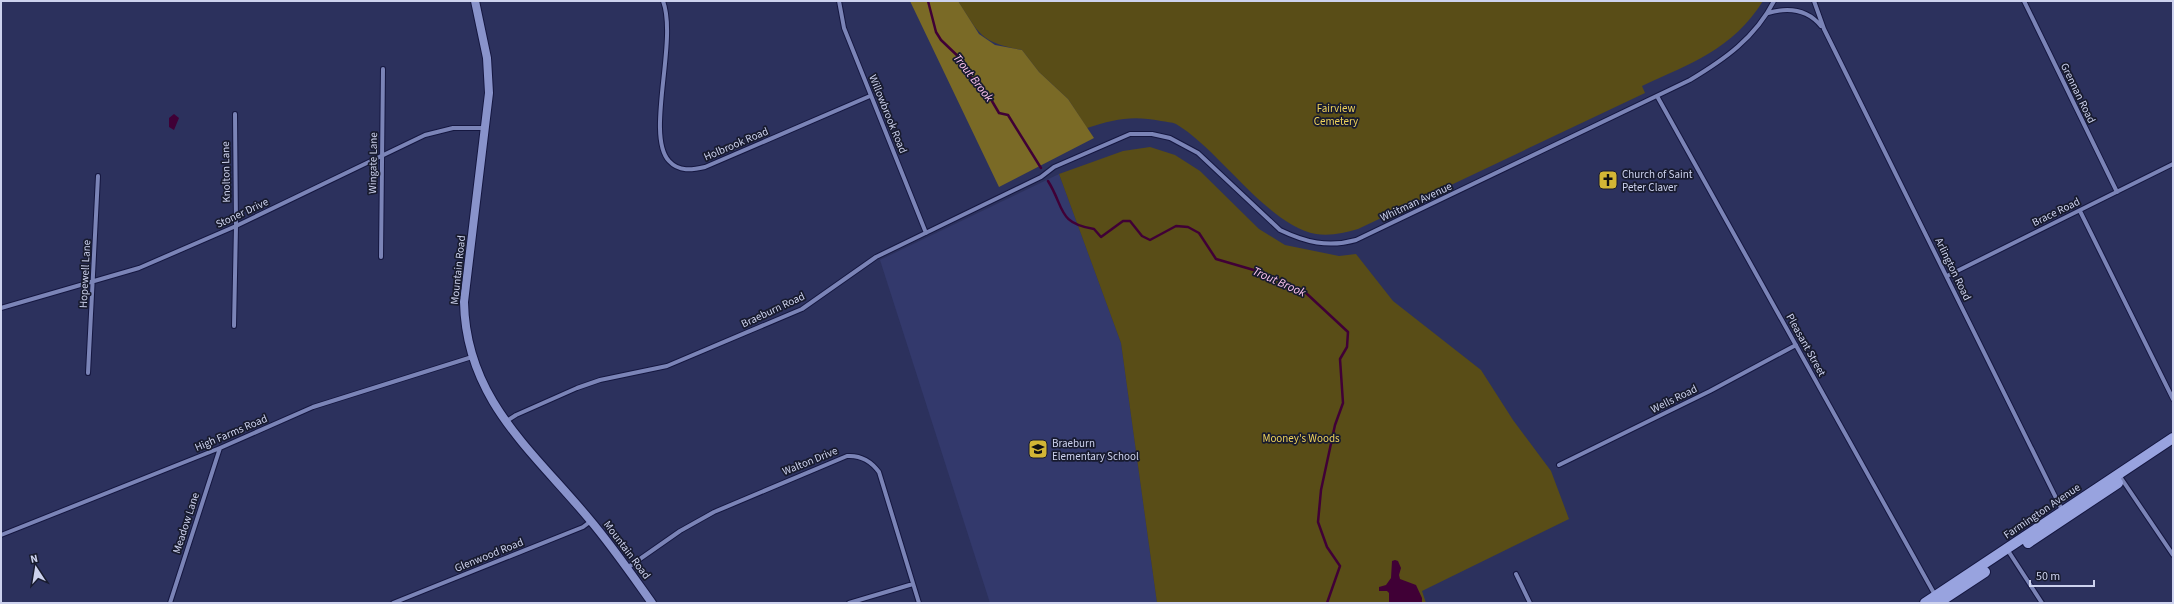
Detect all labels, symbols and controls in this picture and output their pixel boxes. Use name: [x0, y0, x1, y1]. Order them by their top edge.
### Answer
water label: Trout Brook: [949, 50, 997, 106]
street label: Grennan Road: [2057, 60, 2099, 126]
street label: Willowbrook Road: [865, 72, 911, 156]
park label: Fairview Cemetery: [1314, 101, 1358, 129]
street label: Holbrook Road: [701, 124, 771, 164]
street label: Wingate Lane: [365, 131, 381, 194]
street label: Knolton Lane: [218, 141, 234, 203]
place label: Church of Saint Peter Claver: [1622, 167, 1693, 195]
church icon: Church of Saint Peter Claver: [1597, 169, 1619, 191]
street label: Whitman Avenue: [1378, 179, 1455, 225]
street label: Stoner Drive: [213, 194, 271, 232]
street label: Brace Road: [2030, 194, 2082, 230]
street label: Mountain Road: [447, 235, 469, 305]
street label: Arlington Road: [1931, 235, 1975, 303]
street label: Hopewell Lane: [76, 239, 94, 308]
water label: Trout Brook: [1250, 263, 1309, 301]
street label: Braeburn Road: [739, 289, 807, 331]
street label: Pleasant Street: [1783, 311, 1830, 379]
street label: Wells Road: [1648, 381, 1700, 417]
street label: High Farms Road: [192, 411, 270, 455]
park label: Mooney's Woods: [1262, 431, 1340, 446]
place label: Braeburn Elementary School: [1052, 436, 1139, 464]
school or university icon: Braeburn Elementary School: [1027, 438, 1049, 460]
street label: Walton Drive: [780, 443, 840, 479]
street label: Farmington Avenue: [2001, 479, 2084, 542]
street label: Meadow Lane: [169, 490, 203, 555]
street label: Mountain Road: [600, 518, 654, 582]
street label: Glenwood Road: [452, 534, 526, 576]
north arrow: [16, 548, 56, 588]
text: N: [29, 551, 39, 567]
scale bar: [2030, 562, 2094, 588]
text: 50 m: [2036, 568, 2060, 585]

